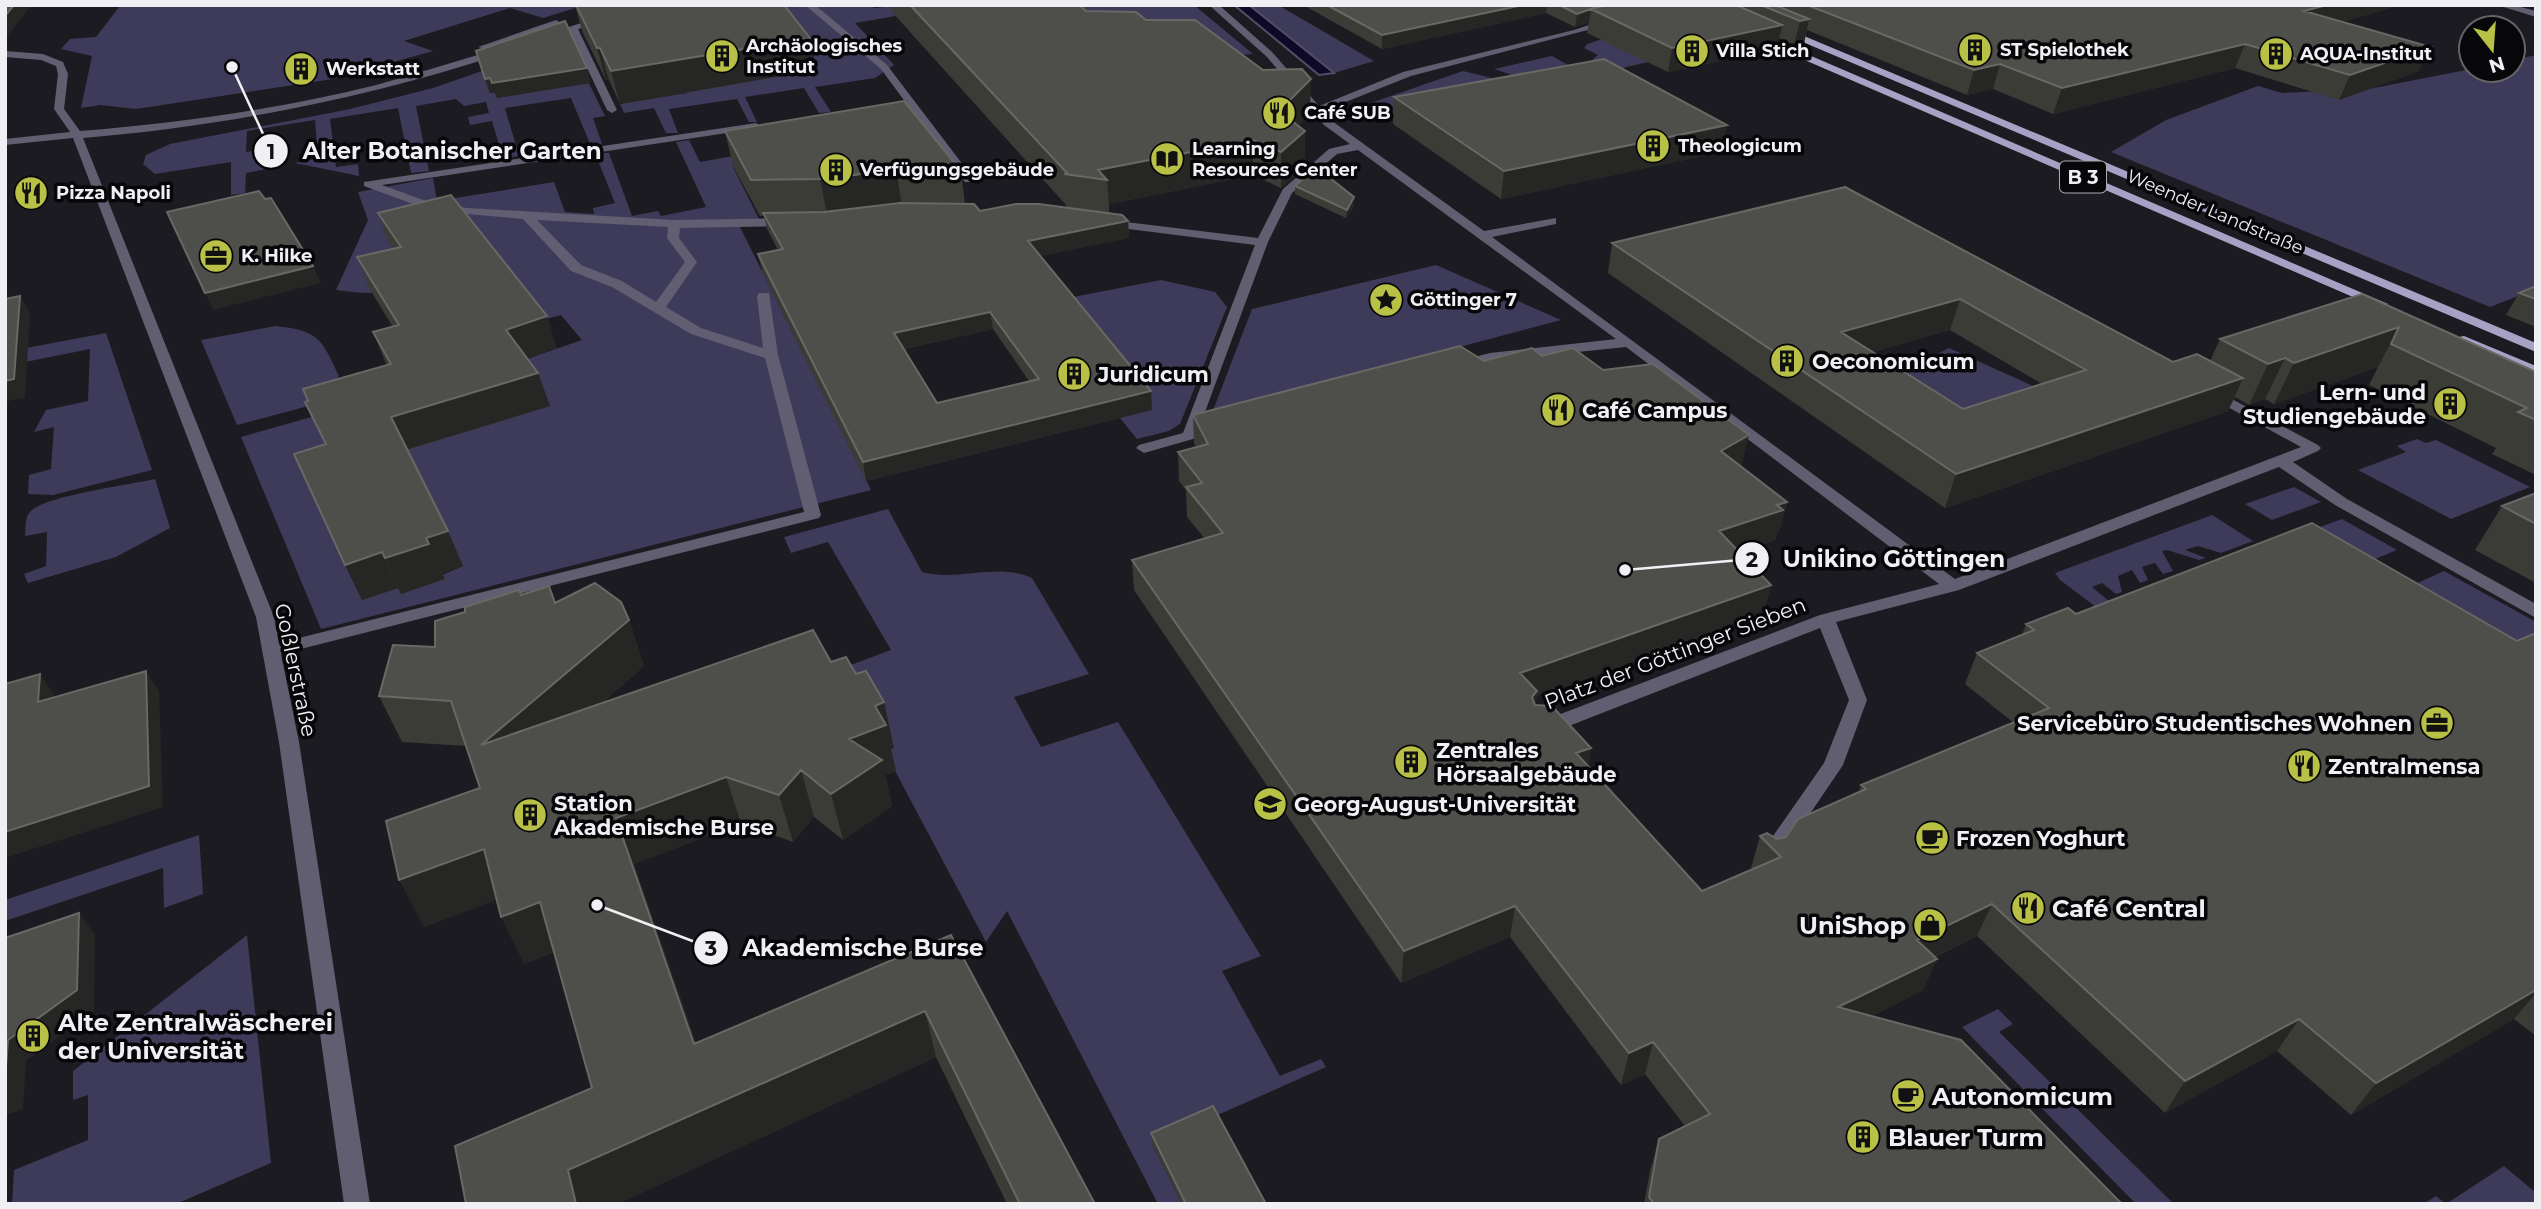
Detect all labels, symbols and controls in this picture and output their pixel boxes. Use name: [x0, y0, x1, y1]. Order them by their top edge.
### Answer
north arrow: [2457, 14, 2527, 84]
building icon: ST Spielothek: [1956, 31, 1994, 69]
building icon: Villa Stich: [1673, 32, 1711, 70]
place label: Archäologisches Institut: [745, 35, 903, 78]
building icon: AQUA-Institut: [2257, 35, 2295, 73]
building icon: Archäologisches Institut: [703, 37, 741, 75]
place label: ST Spielothek: [2000, 39, 2129, 61]
place label: Villa Stich: [1715, 40, 1810, 62]
place label: AQUA-Institut: [2299, 43, 2432, 65]
building icon: Werkstatt: [282, 50, 320, 88]
text: N: [2486, 52, 2508, 78]
place label: Werkstatt: [326, 58, 420, 80]
restaurant icon: Café SUB: [1260, 94, 1298, 132]
place label: Café SUB: [1304, 102, 1391, 124]
building icon: Theologicum: [1634, 127, 1672, 165]
callout: Alter Botanischer Garten: [254, 129, 616, 173]
place label: Theologicum: [1678, 135, 1802, 157]
text: Alter Botanischer Garten: [301, 137, 602, 165]
place label: Learning Resources Center: [1192, 138, 1358, 181]
text: 1: [267, 139, 275, 164]
library icon: Learning Resources Center: [1148, 140, 1186, 178]
building icon: Verfügungsgebäude: [817, 151, 855, 189]
place label: Verfügungsgebäude: [859, 159, 1054, 181]
road number: B 3: [2060, 162, 2106, 192]
street label: Weender Landstraße: [2123, 165, 2307, 259]
restaurant icon: Pizza Napoli: [12, 174, 50, 212]
place label: Pizza Napoli: [56, 182, 171, 204]
office icon: K. Hilke: [197, 237, 235, 275]
place label: K. Hilke: [241, 245, 312, 267]
place icon: Göttinger 7: [1367, 281, 1405, 319]
place label: Göttinger 7: [1410, 289, 1517, 311]
building icon: Oeconomicum: [1768, 342, 1806, 380]
place label: Oeconomicum: [1812, 349, 1975, 374]
building icon: Juridicum: [1055, 355, 1093, 393]
place label: Juridicum: [1097, 362, 1209, 387]
place label: Lern- und Studiengebäude: [2243, 380, 2426, 429]
building icon: Lern- und Studiengebäude: [2431, 385, 2469, 423]
restaurant icon: Café Campus: [1539, 391, 1577, 429]
place label: Café Campus: [1582, 398, 1727, 423]
callout: Unikino Göttingen: [1734, 537, 2020, 581]
text: Unikino Göttingen: [1783, 545, 2005, 573]
text: 2: [1746, 547, 1758, 572]
street label: Platz der Göttinger Sieben: [1541, 592, 1809, 714]
street label: Goßlerstraße: [270, 601, 322, 739]
office icon: Servicebüro Studentisches Wohnen: [2418, 704, 2456, 742]
place label: Servicebüro Studentisches Wohnen: [2017, 711, 2412, 736]
place label: Zentrales Hörsaalgebäude: [1436, 738, 1617, 787]
building icon: Zentrales Hörsaalgebäude: [1392, 743, 1430, 781]
restaurant icon: Zentralmensa: [2285, 747, 2323, 785]
place label: Zentralmensa: [2328, 754, 2480, 779]
school or university icon: Georg-August-Universität: [1251, 785, 1289, 823]
place label: Station Akademische Burse: [553, 791, 774, 840]
place label: Georg-August-Universität: [1294, 792, 1576, 817]
building icon: Station Akademische Burse: [511, 796, 549, 834]
cafe icon: Frozen Yoghurt: [1913, 819, 1951, 857]
place label: Frozen Yoghurt: [1956, 826, 2126, 851]
restaurant icon: Café Central: [2009, 889, 2047, 927]
place label: Café Central: [2052, 894, 2206, 923]
shop icon: UniShop: [1911, 906, 1949, 944]
place label: UniShop: [1799, 911, 1906, 940]
callout: Akademische Burse: [693, 926, 997, 970]
text: Akademische Burse: [742, 934, 983, 962]
text: 3: [704, 936, 717, 961]
place label: Alte Zentralwäscherei der Universität: [57, 1008, 333, 1065]
building icon: Alte Zentralwäscherei der Universität: [14, 1017, 52, 1055]
cafe icon: Autonomicum: [1889, 1077, 1927, 1115]
place label: Autonomicum: [1931, 1082, 2113, 1111]
building icon: Blauer Turm: [1844, 1118, 1882, 1156]
place label: Blauer Turm: [1888, 1123, 2044, 1152]

